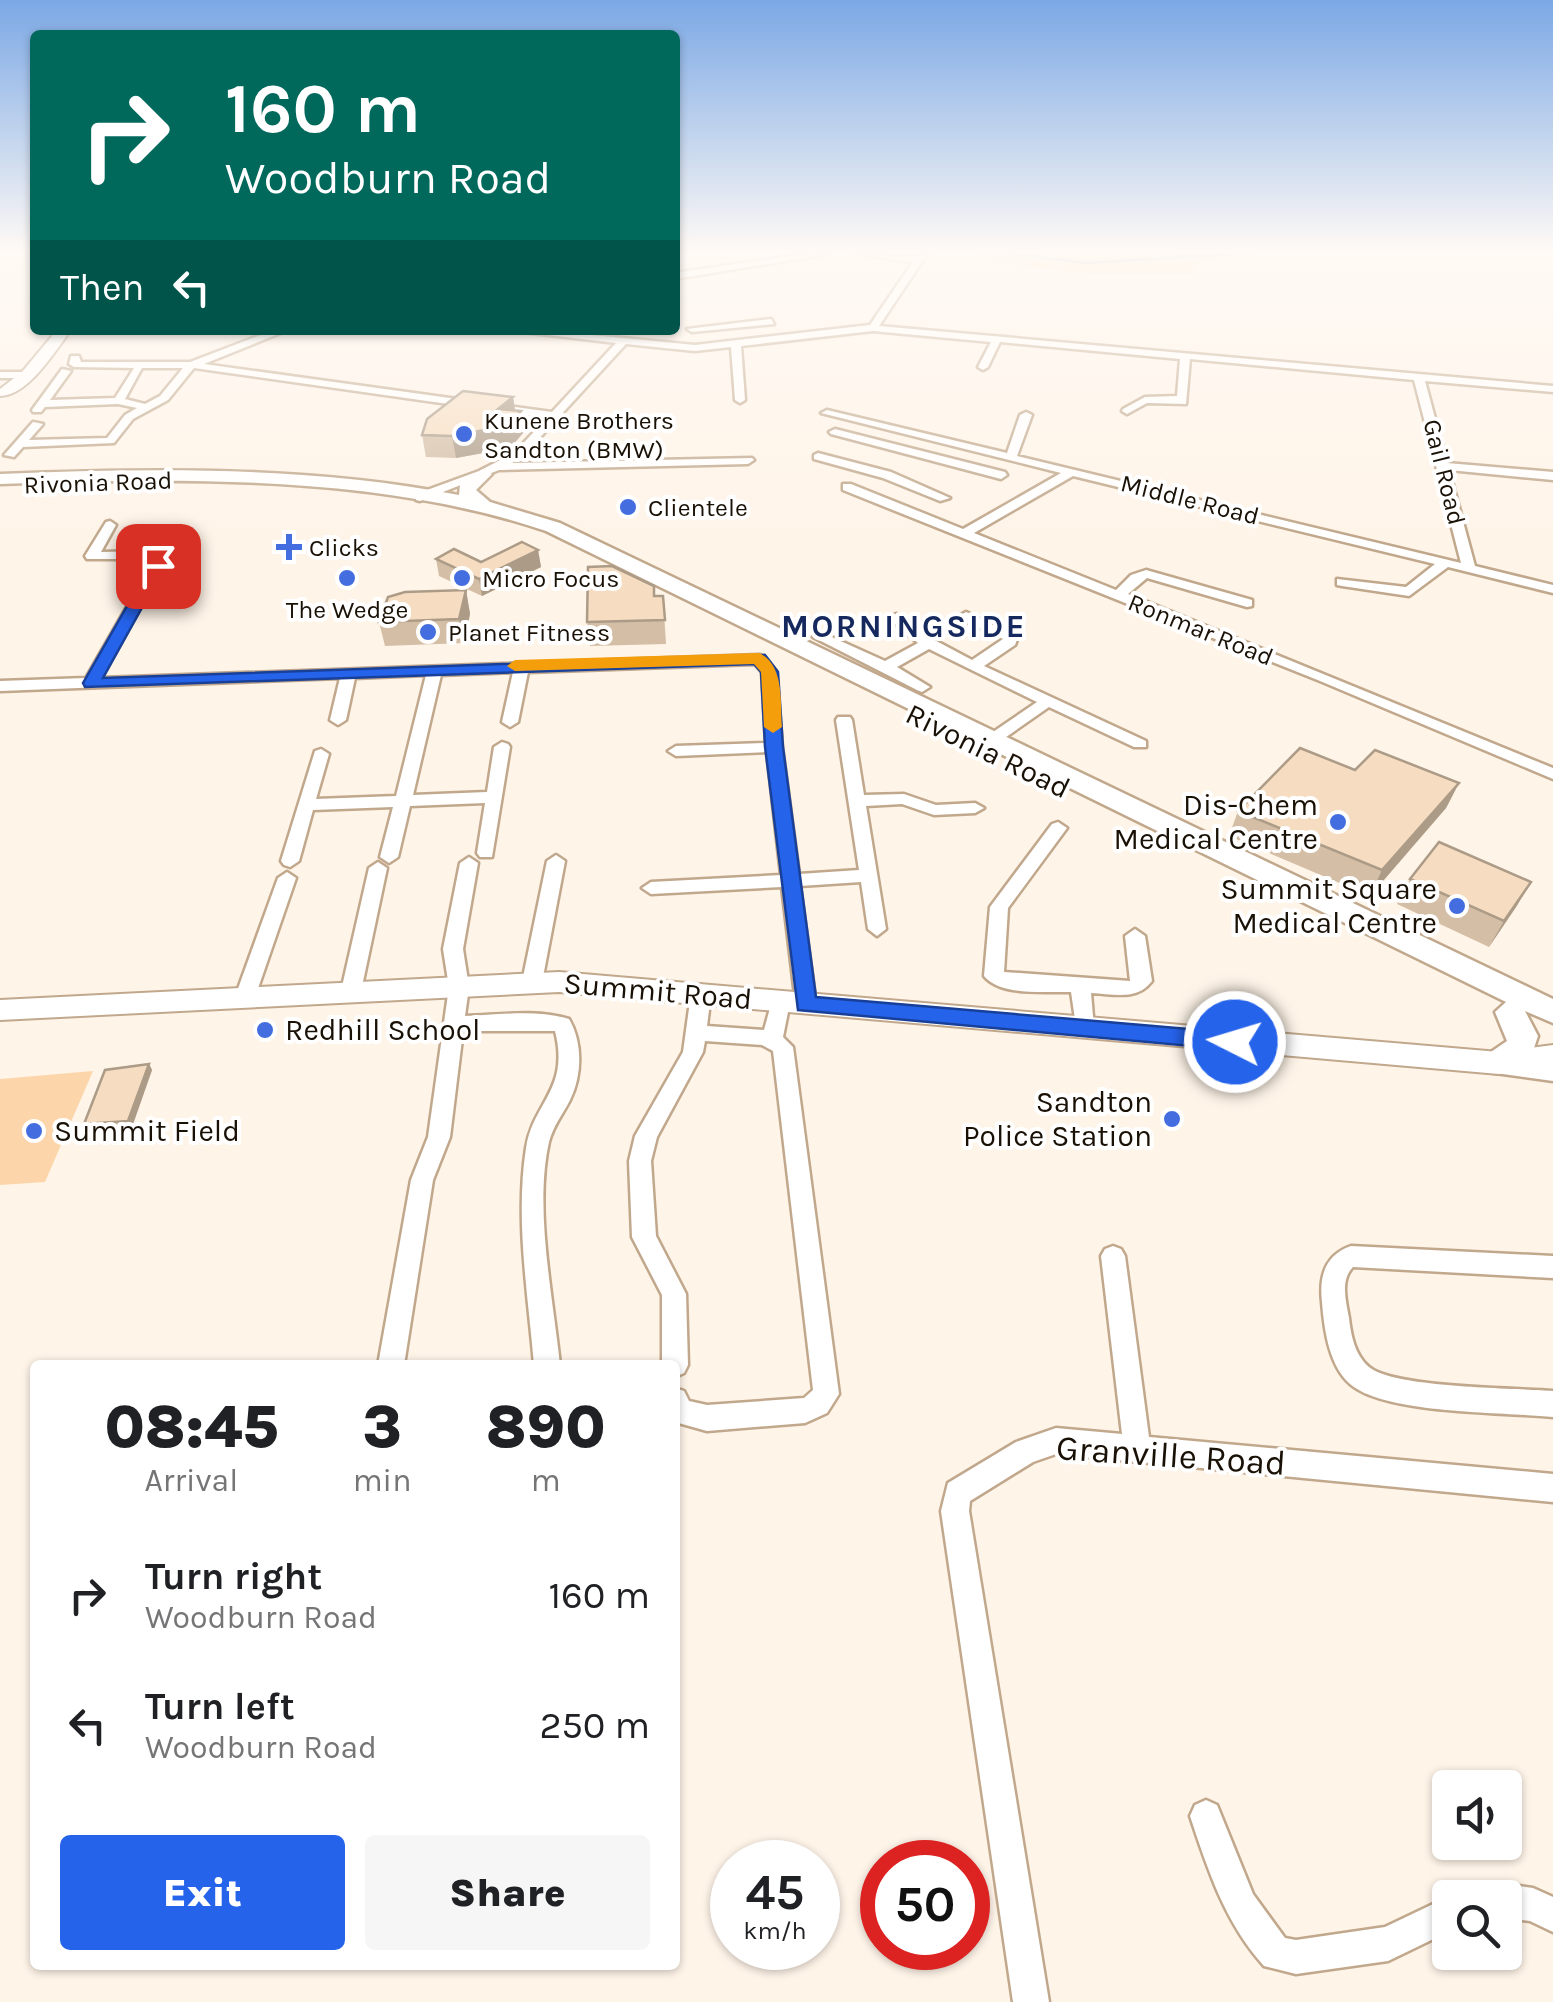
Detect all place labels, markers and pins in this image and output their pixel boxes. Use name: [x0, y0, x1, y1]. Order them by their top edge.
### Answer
place label: Kunene Brothers Sandton (BMW): [484, 406, 674, 464]
marker: Kunene Brothers Sandton (BMW): [453, 423, 475, 445]
place label: Clientele: [648, 493, 748, 522]
marker: Clientele: [617, 496, 639, 518]
pin: [116, 524, 201, 609]
place label: Clicks: [309, 533, 379, 562]
marker: Clicks: [278, 536, 300, 558]
place label: Micro Focus: [482, 564, 619, 593]
marker: The Wedge: [336, 567, 358, 589]
marker: Micro Focus: [451, 567, 473, 589]
place label: The Wedge: [286, 595, 408, 624]
place label: Planet Fitness: [448, 618, 610, 647]
marker: Planet Fitness: [417, 621, 439, 643]
place label: Dis-Chem Medical Centre: [1114, 787, 1318, 857]
marker: Dis-Chem Medical Centre: [1327, 811, 1349, 833]
place label: Summit Square Medical Centre: [1221, 871, 1437, 941]
marker: Summit Square Medical Centre: [1446, 895, 1468, 917]
place label: Redhill School: [285, 1012, 480, 1048]
marker: Redhill School: [254, 1019, 276, 1041]
place label: Sandton Police Station: [963, 1084, 1152, 1154]
marker: Sandton Police Station: [1161, 1108, 1183, 1130]
place label: Summit Field: [54, 1113, 240, 1149]
marker: Summit Field: [23, 1120, 45, 1142]

